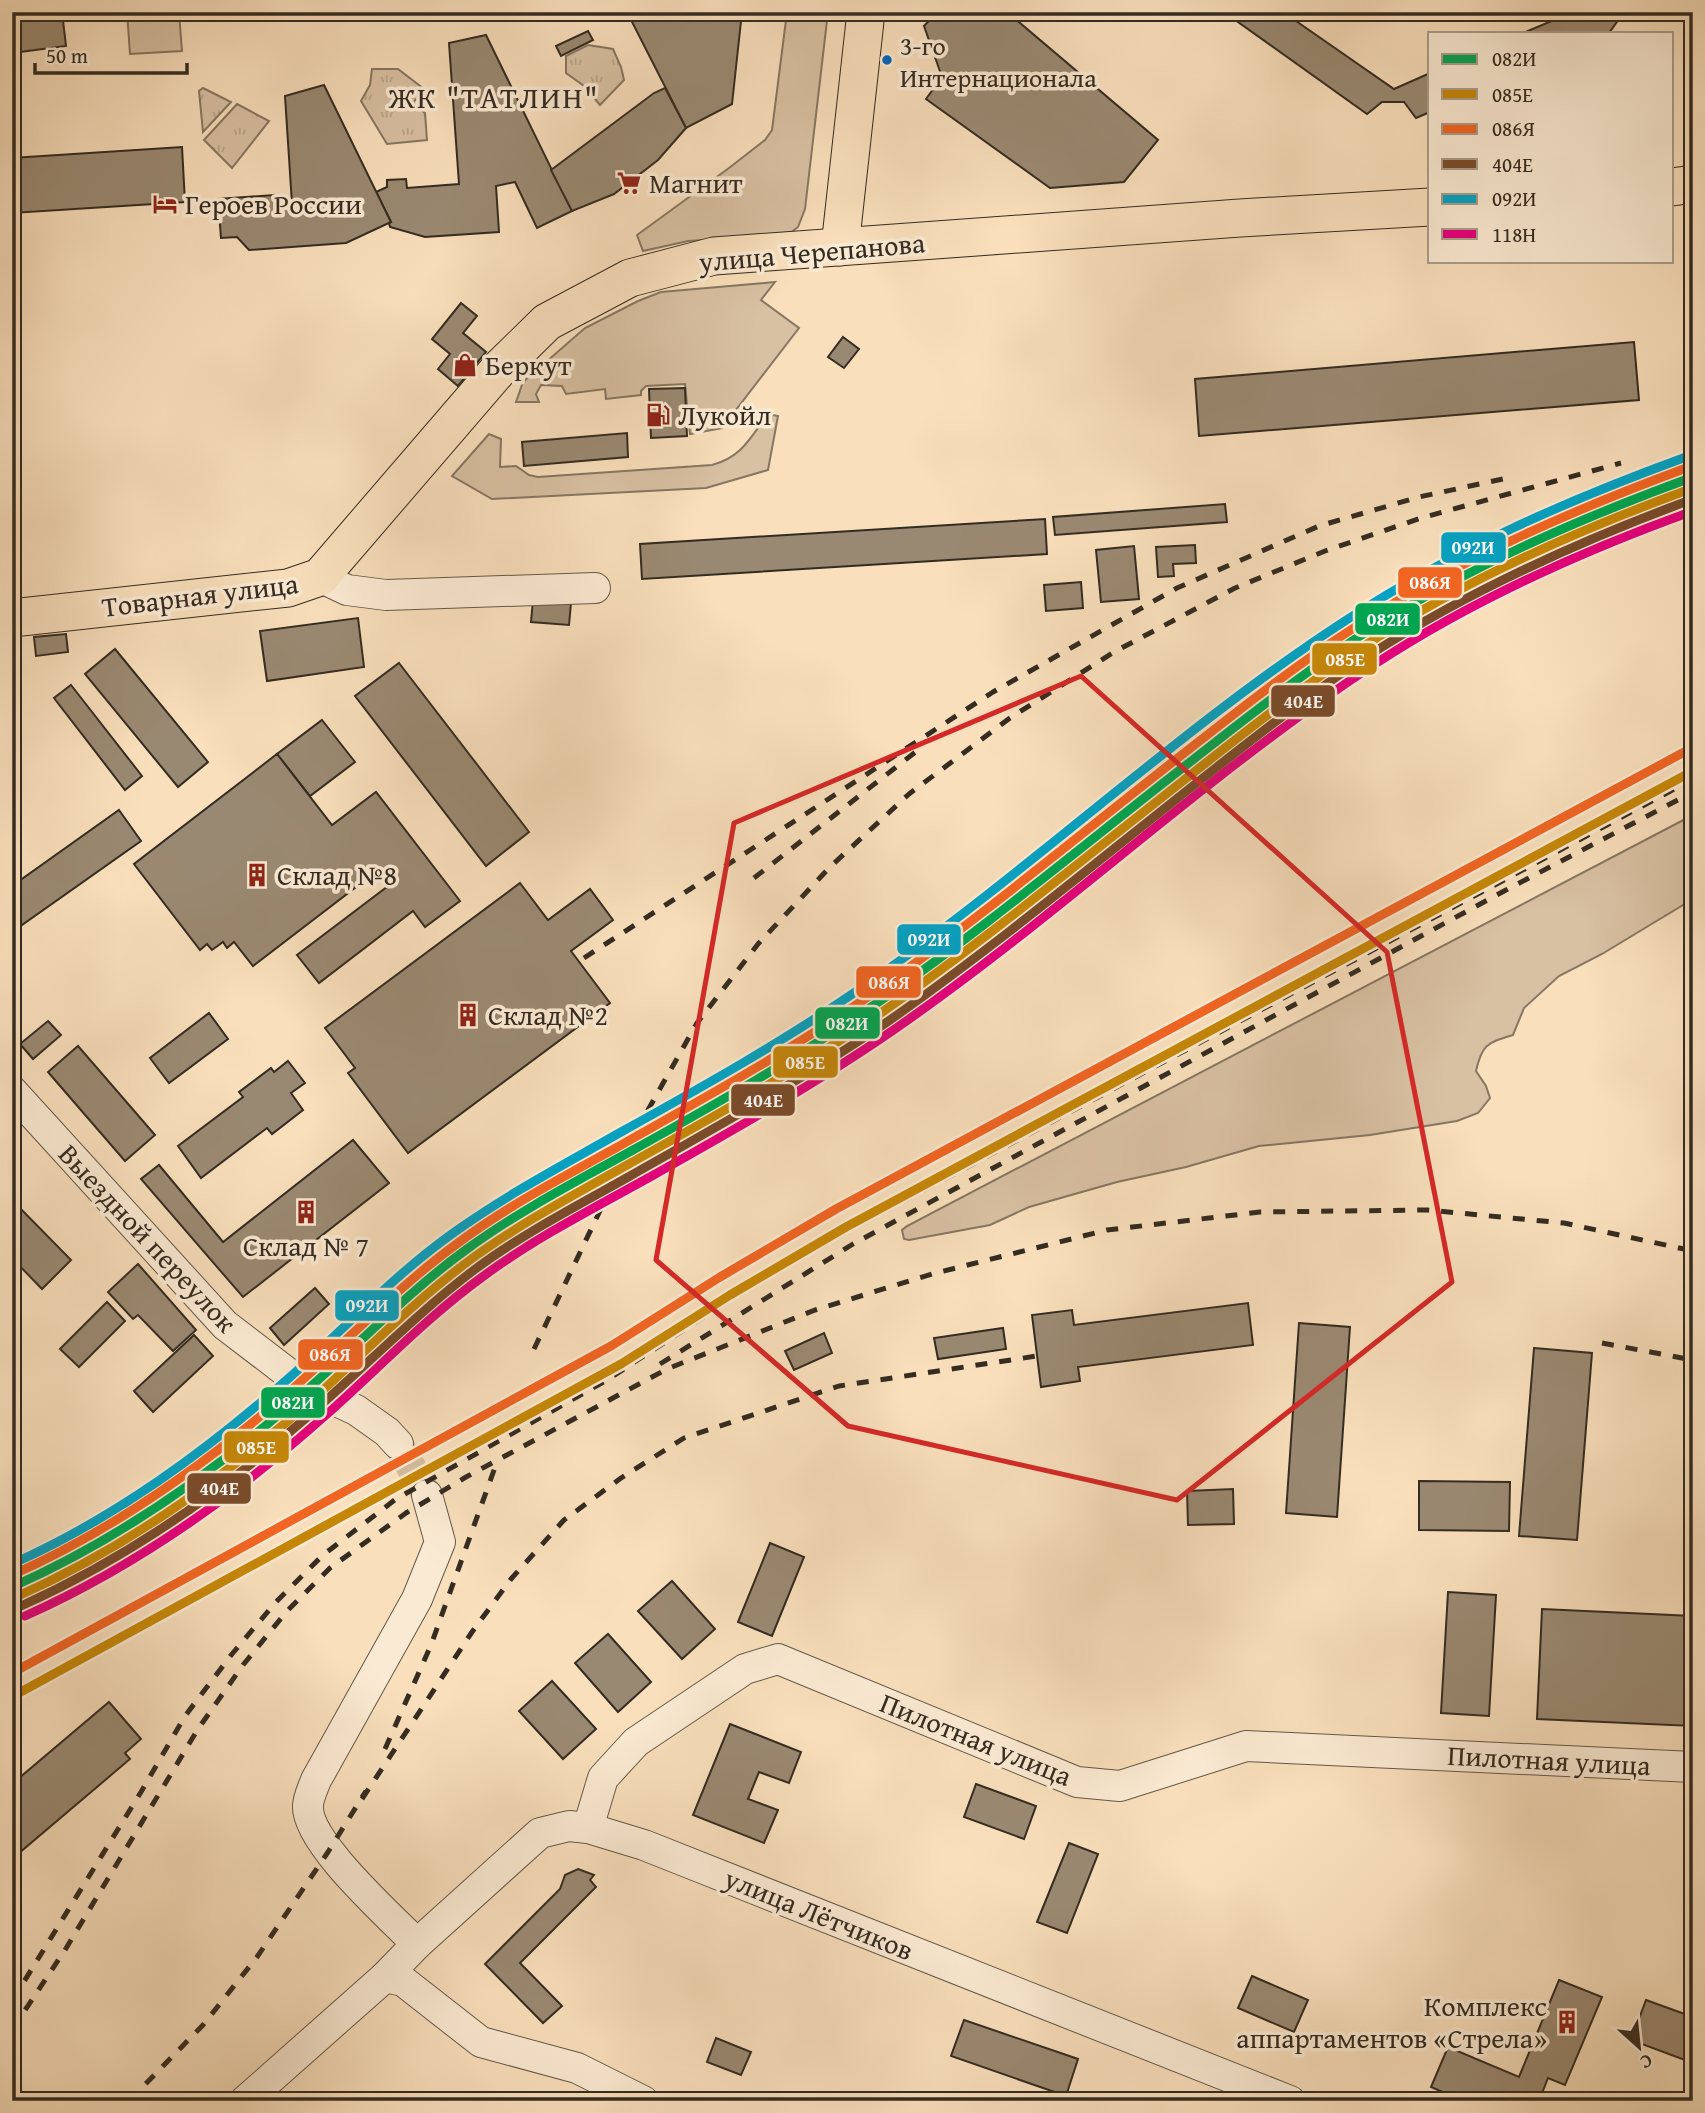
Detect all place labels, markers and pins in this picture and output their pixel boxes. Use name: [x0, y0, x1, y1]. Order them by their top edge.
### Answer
place label: 3-го Интернационала: [900, 26, 1097, 97]
marker: 3-го Интернационала: [880, 53, 894, 67]
place label: Магнит: [649, 162, 743, 203]
supermarket icon: Магнит: [615, 169, 643, 197]
place label: Героев России: [185, 183, 362, 224]
hotel icon: Героев России: [151, 190, 179, 218]
place label: Беркут: [485, 344, 572, 385]
shop icon: Беркут: [451, 351, 479, 379]
place label: Лукойл: [678, 394, 771, 435]
fuel station icon: Лукойл: [644, 401, 672, 429]
place label: Склад №8: [277, 854, 397, 895]
building icon: Склад №8: [243, 861, 271, 889]
place label: Склад №2: [488, 994, 608, 1035]
building icon: Склад №2: [454, 1001, 482, 1029]
building icon: Склад № 7: [292, 1198, 320, 1226]
place label: Склад № 7: [243, 1225, 369, 1266]
place label: Комплекс аппартаментов «Стрела»: [1236, 1985, 1547, 2058]
building icon: Комплекс аппартаментов «Стрела»: [1553, 2008, 1581, 2036]

